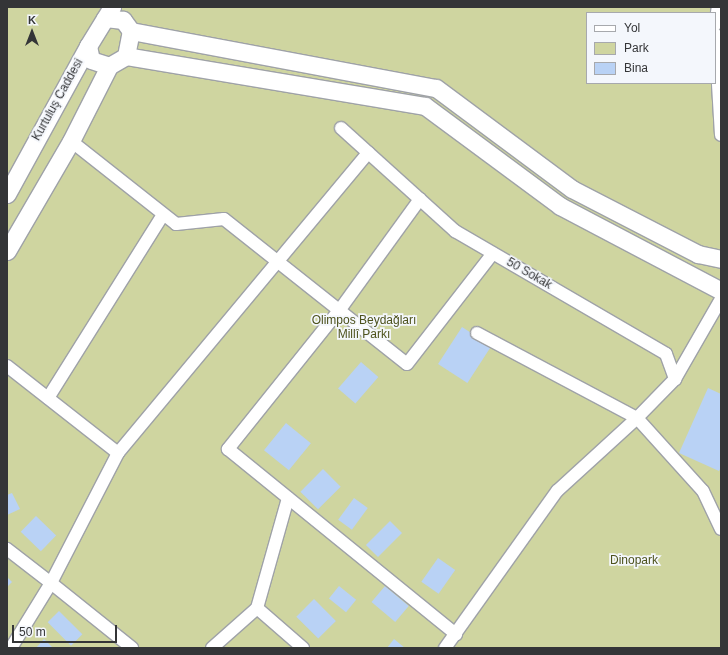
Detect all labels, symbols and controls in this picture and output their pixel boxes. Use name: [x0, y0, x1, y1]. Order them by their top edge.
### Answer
north arrow: [12, 12, 52, 52]
legend: [586, 12, 716, 84]
text: K: [28, 14, 36, 26]
text: Yol: [624, 21, 640, 35]
text: Park: [624, 41, 649, 55]
street label: Kurtuluş Caddesi: [30, 57, 86, 143]
text: Bina: [624, 61, 648, 75]
street label: 50 Sokak: [504, 255, 554, 293]
park label: Olimpos Beydağları Millî Parkı: [312, 314, 416, 342]
park label: Dinopark: [610, 554, 658, 568]
scale bar: [14, 617, 119, 643]
text: 50 m: [19, 625, 46, 639]

